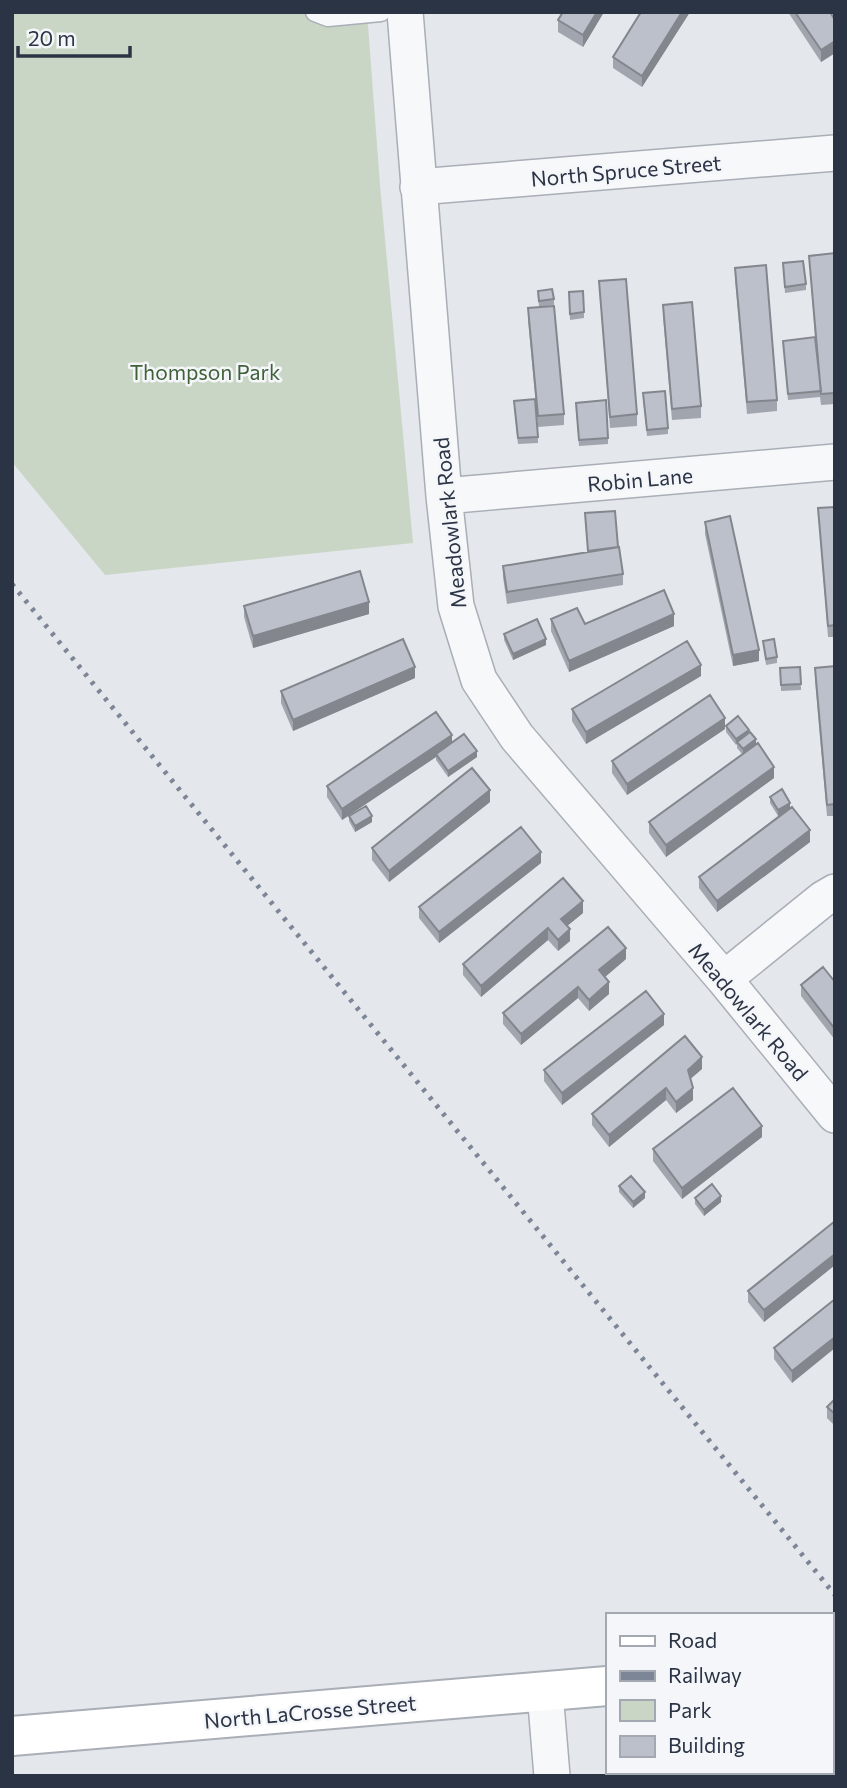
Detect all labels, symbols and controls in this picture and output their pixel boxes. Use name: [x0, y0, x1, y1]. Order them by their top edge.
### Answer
scale bar: [18, 14, 130, 58]
text: 20 m: [28, 25, 76, 50]
street label: North Spruce Street: [530, 149, 722, 191]
park label: Thompson Park: [130, 359, 280, 384]
street label: Meadowlark Road: [428, 436, 470, 610]
street label: Robin Lane: [586, 462, 694, 496]
street label: Meadowlark Road: [684, 937, 814, 1085]
legend: [606, 1613, 833, 1774]
text: Road: [668, 1627, 717, 1652]
text: Railway: [668, 1662, 742, 1687]
street label: North LaCrosse Street: [203, 1689, 417, 1733]
text: Park: [668, 1697, 712, 1722]
text: Building: [668, 1732, 745, 1757]

